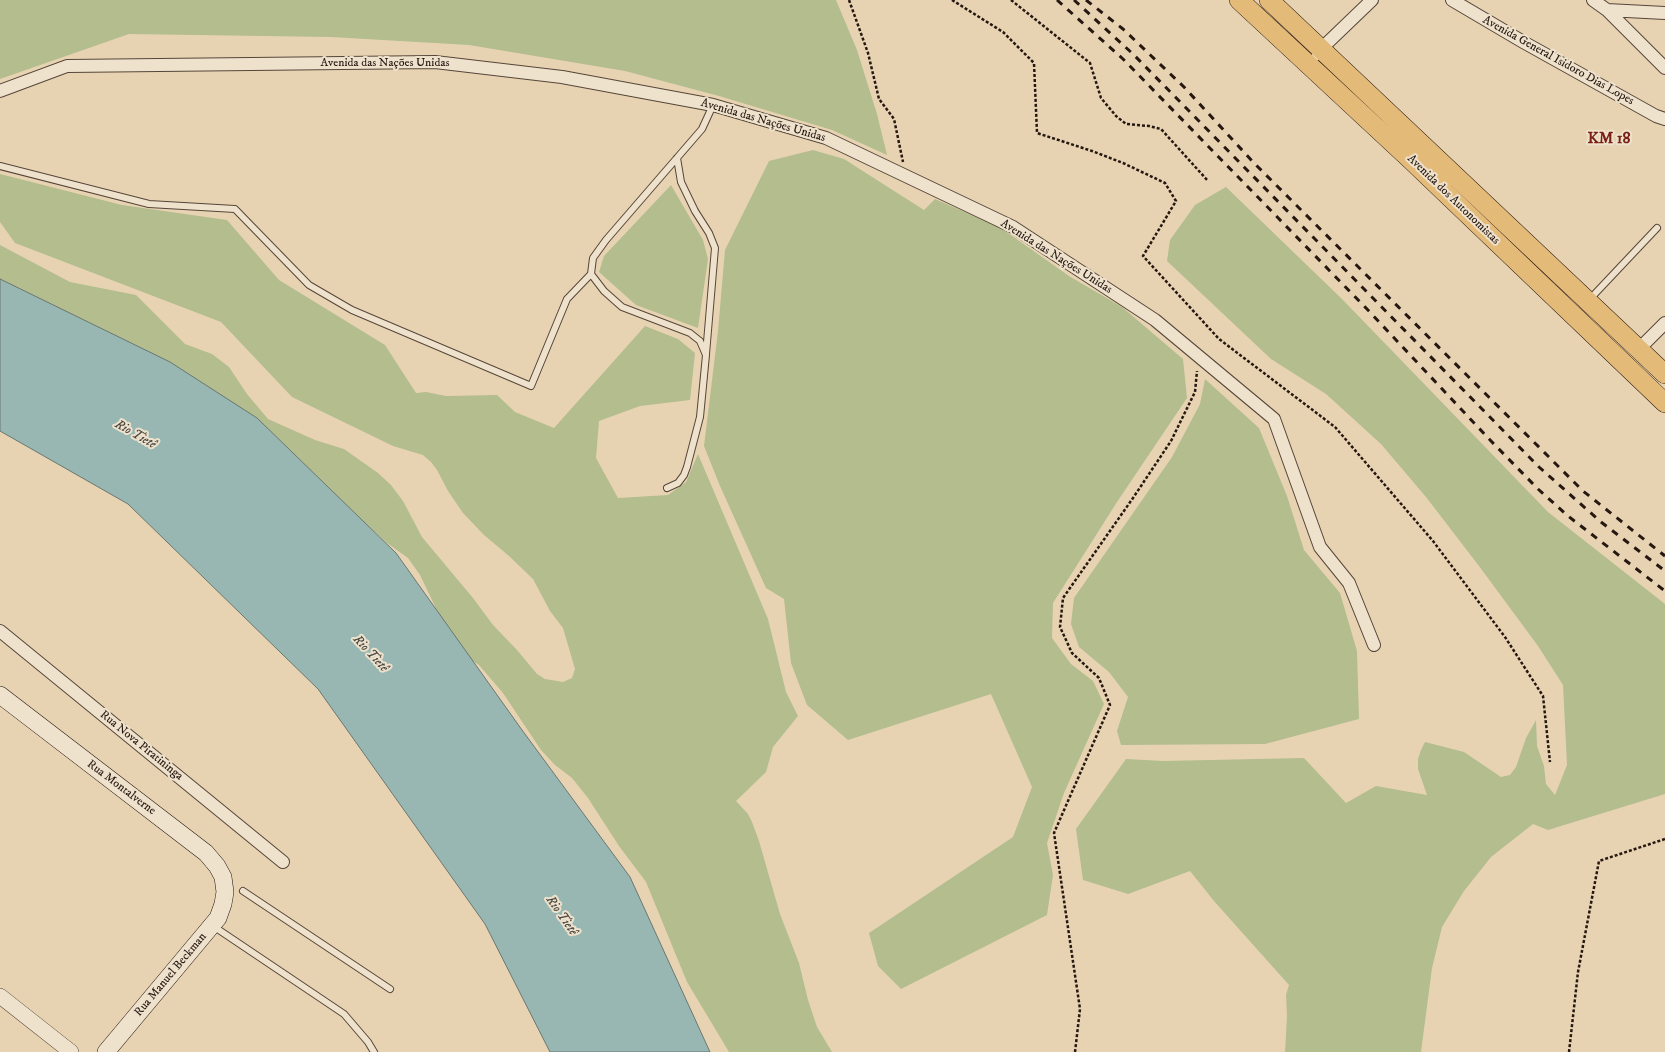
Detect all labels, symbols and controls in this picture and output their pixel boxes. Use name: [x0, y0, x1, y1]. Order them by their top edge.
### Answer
street label: Avenida General Isidoro Dias Lopes: [1480, 13, 1636, 109]
street label: Avenida das Nações Unidas: [321, 57, 449, 71]
street label: Avenida das Nações Unidas: [699, 96, 827, 146]
district label: KM 18: [1587, 130, 1631, 150]
street label: Avenida dos Autonomistas: [1404, 152, 1502, 248]
street label: Avenida das Nações Unidas: [997, 217, 1115, 297]
water label: Rio Tietê: [112, 417, 158, 453]
water label: Rio Tietê: [349, 632, 391, 676]
street label: Rua Nova Piratininga: [96, 708, 186, 784]
street label: Rua Montalverne: [84, 757, 158, 819]
water label: Rio Tietê: [542, 893, 580, 939]
street label: Rua Manuel Beckman: [132, 930, 210, 1020]

